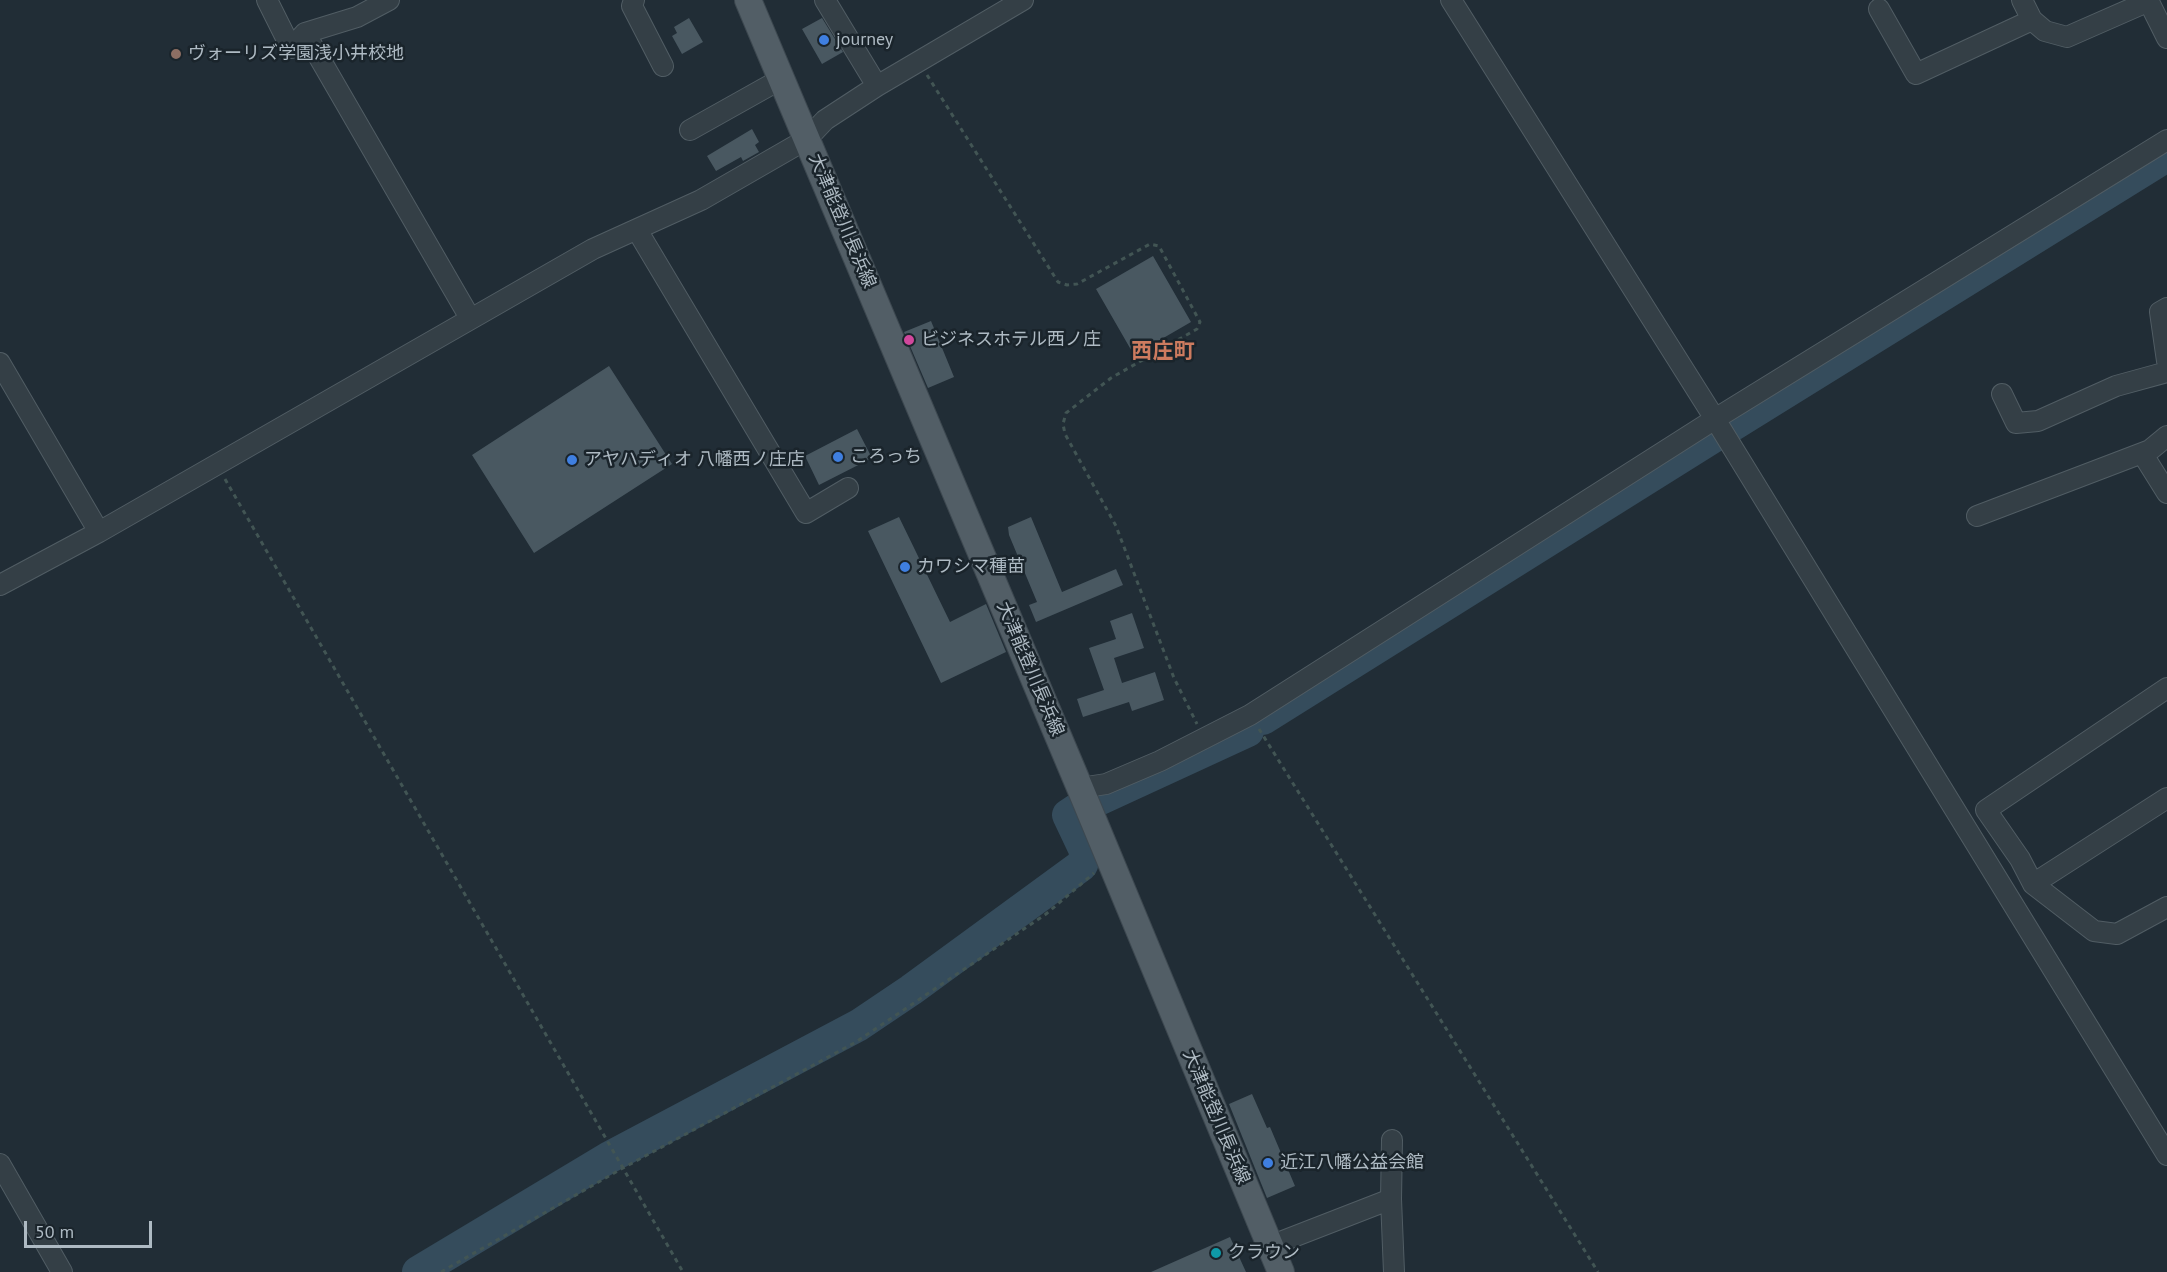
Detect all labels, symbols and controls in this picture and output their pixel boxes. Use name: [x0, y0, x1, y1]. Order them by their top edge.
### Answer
place label: journey: [836, 29, 893, 51]
marker: journey: [817, 33, 831, 47]
place label: ヴォーリズ学園浅小井校地: [188, 43, 404, 65]
marker: ヴォーリズ学園浅小井校地: [169, 47, 183, 61]
street label: 大津能登川長浜線: [804, 151, 880, 291]
place label: ビジネスホテル西ノ庄: [921, 329, 1101, 351]
marker: ビジネスホテル西ノ庄: [902, 333, 916, 347]
district label: 西庄町: [1132, 339, 1194, 365]
place label: ころっち: [850, 446, 922, 468]
place label: アヤハディオ 八幡西ノ庄店: [584, 449, 805, 471]
marker: ころっち: [831, 450, 845, 464]
marker: アヤハディオ 八幡西ノ庄店: [565, 453, 579, 467]
place label: カワシマ種苗: [917, 556, 1025, 578]
marker: カワシマ種苗: [898, 560, 912, 574]
street label: 大津能登川長浜線: [992, 599, 1068, 739]
street label: 大津能登川長浜線: [1178, 1047, 1254, 1187]
place label: 近江八幡公益会館: [1280, 1152, 1424, 1174]
marker: 近江八幡公益会館: [1261, 1156, 1275, 1170]
scale bar: [27, 1209, 154, 1247]
text: 50 m: [35, 1220, 74, 1243]
place label: クラウン: [1228, 1242, 1300, 1264]
marker: クラウン: [1209, 1246, 1223, 1260]

